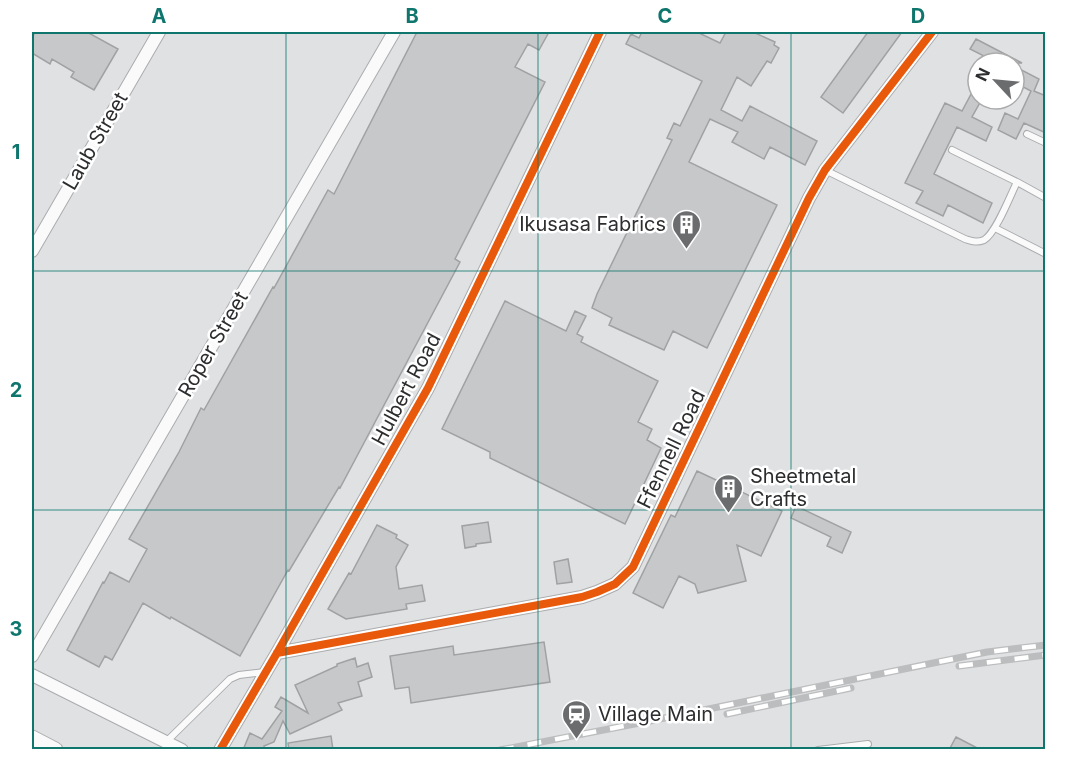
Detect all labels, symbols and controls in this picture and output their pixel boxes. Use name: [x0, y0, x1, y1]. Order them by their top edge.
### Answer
text: A: [152, 4, 167, 28]
text: B: [405, 4, 419, 28]
text: C: [658, 4, 672, 28]
text: D: [911, 4, 925, 28]
north arrow: [966, 51, 1026, 111]
text: N: [971, 65, 994, 84]
street label: Laub Street: [57, 88, 133, 194]
text: 1: [12, 140, 20, 164]
building icon: Ikusasa Fabrics: [671, 208, 703, 250]
place label: Ikusasa Fabrics: [519, 212, 666, 236]
street label: Roper Street: [173, 286, 253, 401]
street label: Hulbert Road: [366, 329, 446, 449]
text: 2: [10, 378, 22, 402]
street label: Ffennell Road: [632, 386, 710, 512]
place label: Sheetmetal Crafts: [750, 464, 856, 511]
building icon: Sheetmetal Crafts: [713, 472, 745, 514]
text: 3: [10, 617, 22, 641]
station icon: Village Main: [561, 698, 593, 740]
place label: Village Main: [598, 702, 713, 726]

